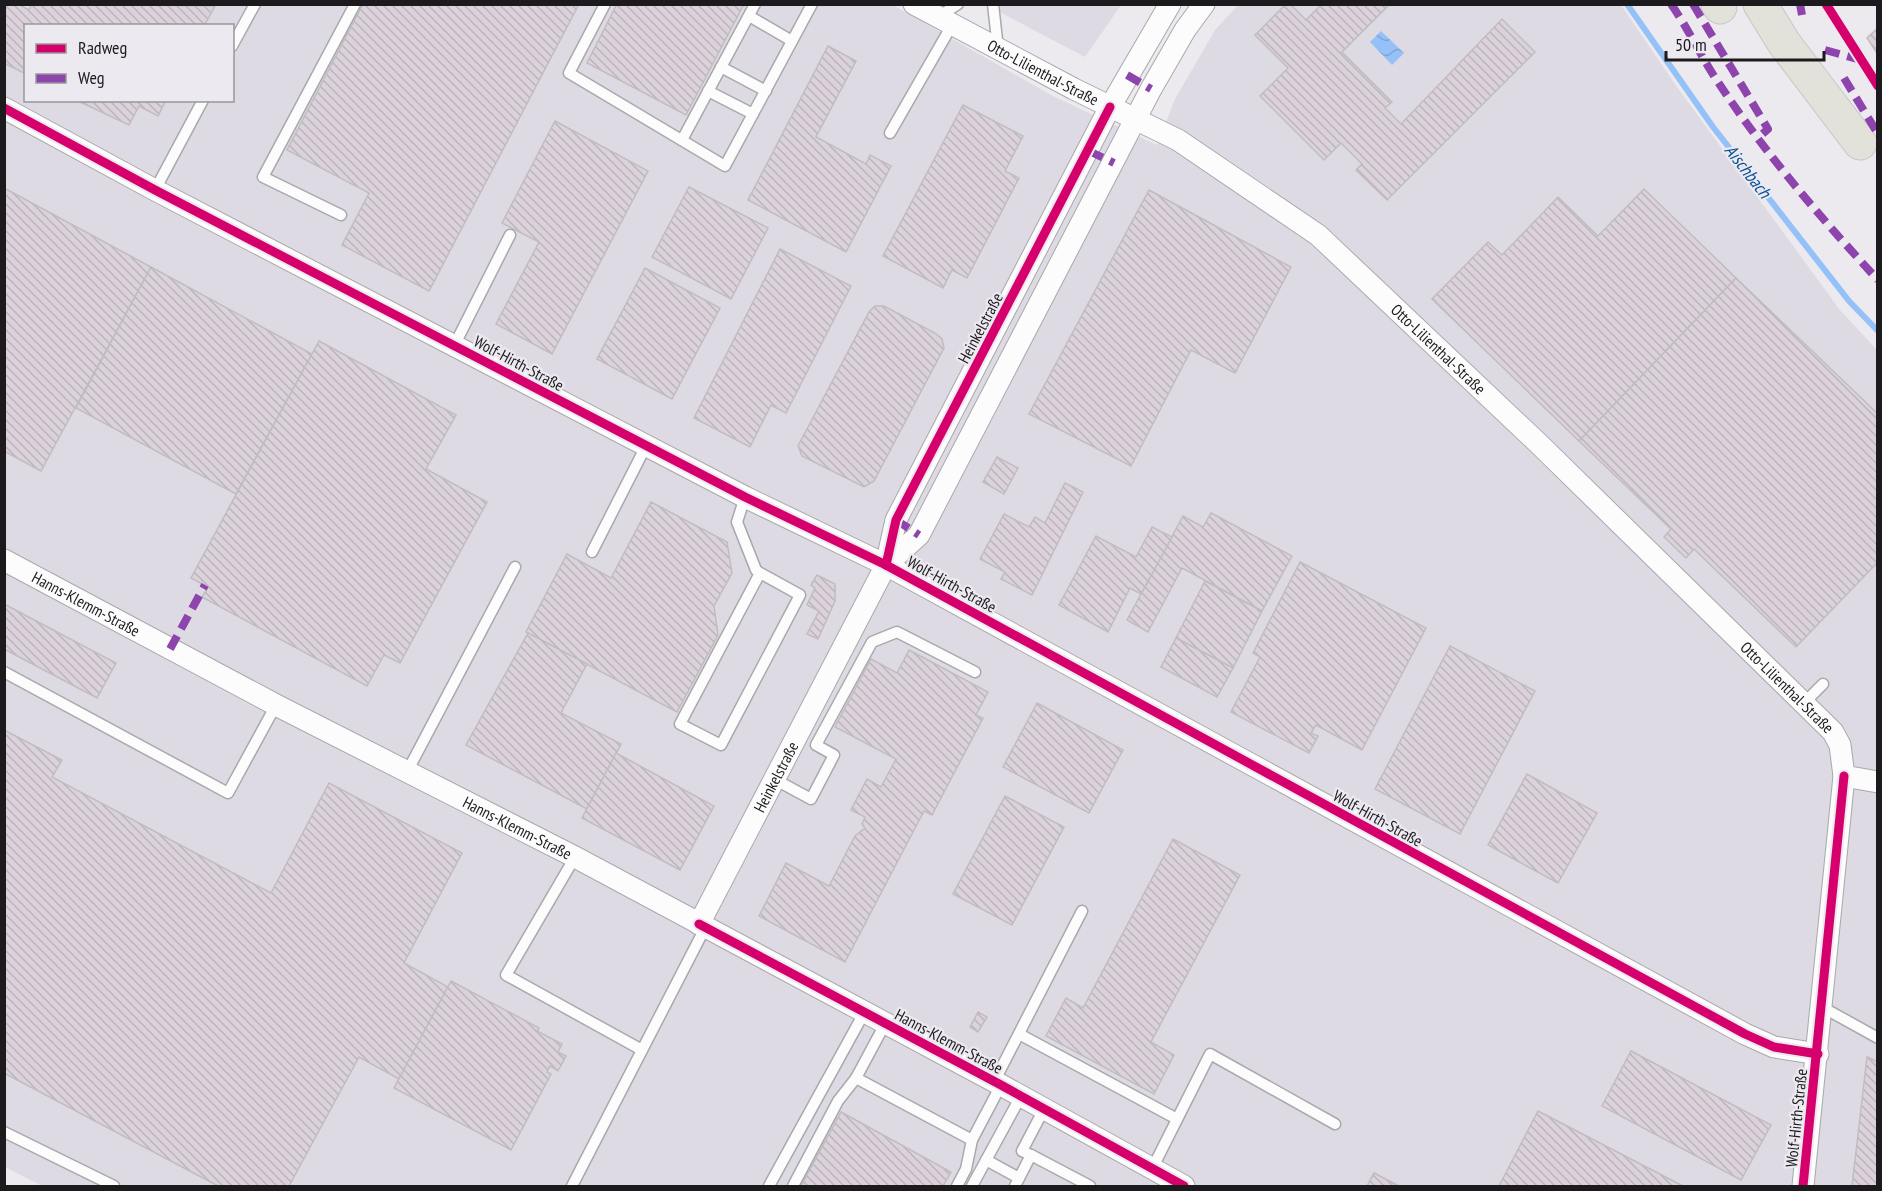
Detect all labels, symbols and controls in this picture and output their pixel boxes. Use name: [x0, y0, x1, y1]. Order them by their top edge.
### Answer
legend: [24, 24, 234, 102]
scale bar: [1666, 24, 1824, 62]
text: 50 m: [1675, 33, 1707, 56]
street label: Otto-Lilienthal-Straße: [984, 35, 1102, 110]
text: Radweg: [78, 36, 127, 59]
text: Weg: [78, 66, 105, 89]
water label: Aischbach: [1720, 139, 1777, 203]
street label: Heinkelstraße: [953, 289, 1007, 367]
street label: Otto-Lilienthal-Straße: [1387, 299, 1490, 398]
street label: Wolf-Hirth-Straße: [471, 331, 567, 395]
street label: Wolf-Hirth-Straße: [904, 551, 1000, 617]
street label: Hanns-Klemm-Straße: [29, 567, 143, 641]
street label: Otto-Lilienthal-Straße: [1736, 637, 1838, 737]
street label: Heinkelstraße: [749, 738, 802, 816]
street label: Wolf-Hirth-Straße: [1330, 785, 1426, 851]
street label: Hanns-Klemm-Straße: [460, 792, 575, 864]
street label: Hanns-Klemm-Straße: [892, 1004, 1006, 1078]
street label: Wolf-Hirth-Straße: [1781, 1068, 1811, 1168]

